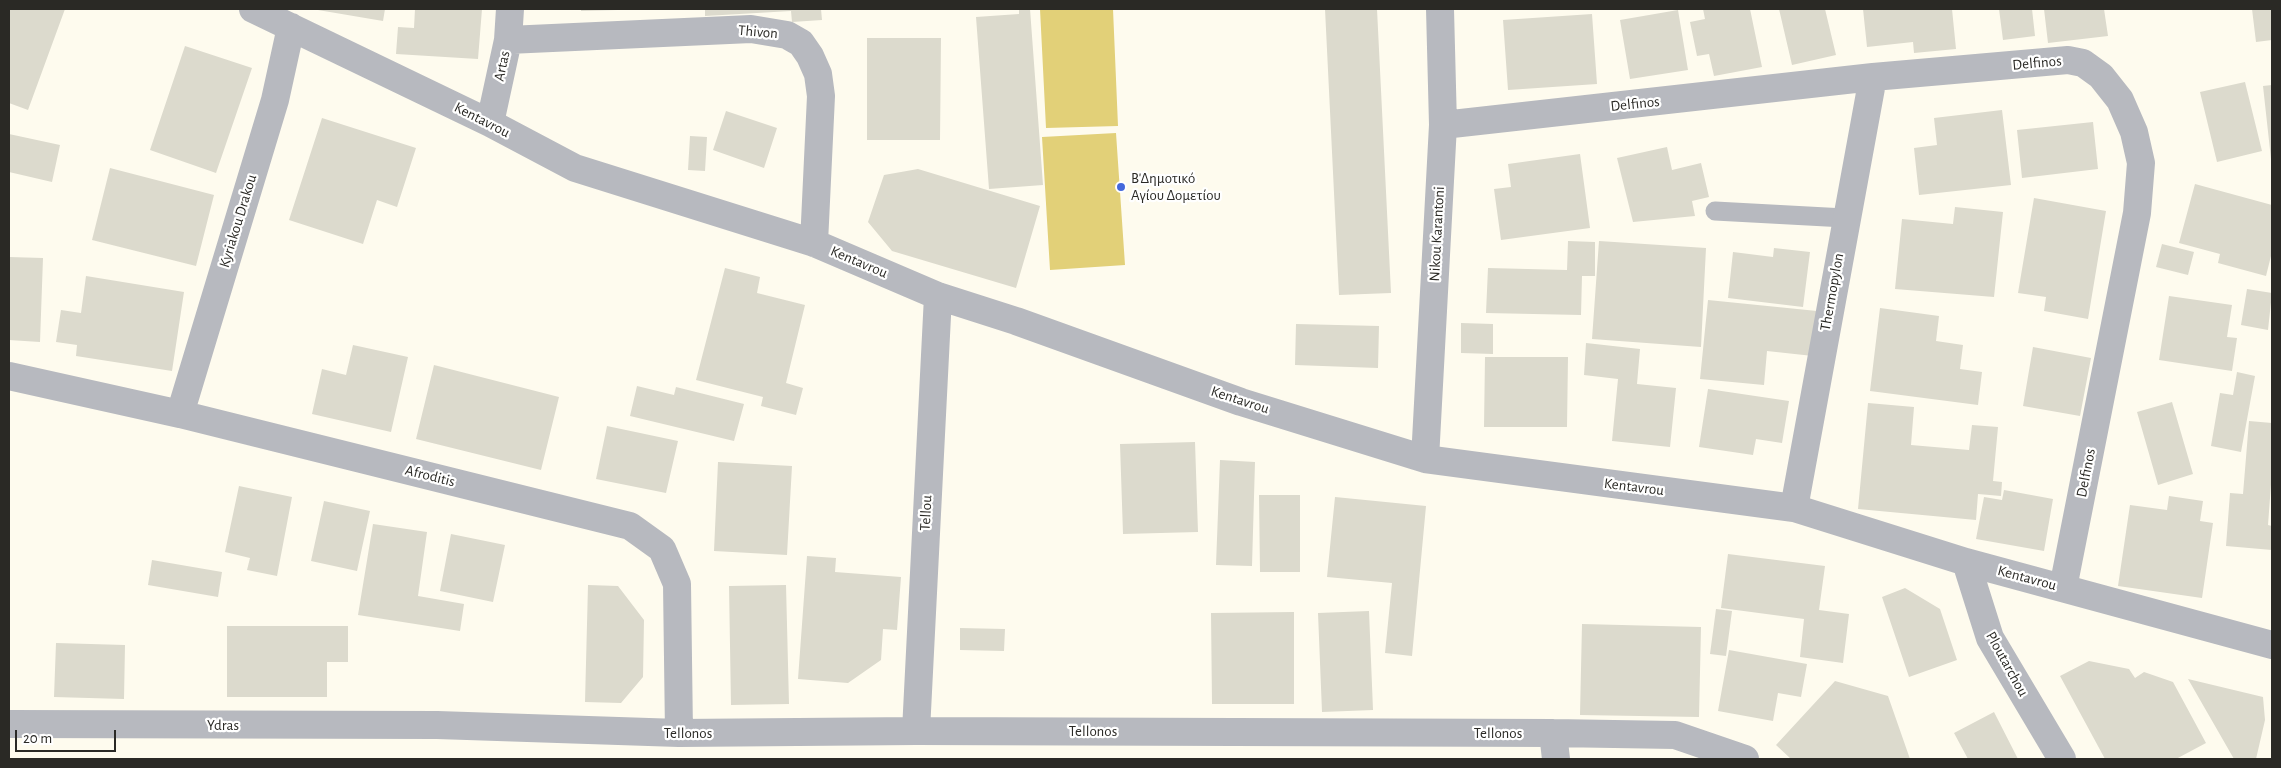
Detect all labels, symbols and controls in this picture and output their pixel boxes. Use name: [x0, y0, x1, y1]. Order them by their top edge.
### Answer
street label: Thivon: [737, 21, 779, 43]
street label: Artas: [490, 49, 514, 83]
street label: Delfinos: [2012, 52, 2062, 74]
street label: Delfinos: [1610, 92, 1660, 116]
street label: Kentavrou: [451, 98, 513, 142]
place label: Β'Δημοτικό Αγίου Δομετίου: [1131, 169, 1221, 204]
street label: Kyriakou Drakou: [215, 172, 261, 270]
marker: Β'Δημοτικό Αγίου Δομετίου: [1115, 181, 1127, 193]
street label: Nikou Karantoni: [1426, 186, 1448, 282]
street label: Kentavrou: [828, 242, 890, 282]
street label: Thermopylon: [1816, 252, 1848, 332]
street label: Kentavrou: [1209, 382, 1271, 418]
street label: Delfinos: [2072, 447, 2100, 499]
street label: Afroditis: [403, 461, 457, 491]
street label: Kentavrou: [1603, 474, 1665, 500]
street label: Tellou: [916, 495, 936, 531]
street label: Kentavrou: [1996, 562, 2058, 594]
street label: Ploutarchou: [1982, 628, 2032, 700]
street label: Ydras: [207, 716, 239, 734]
scale bar: [18, 720, 119, 752]
street label: Tellonos: [1069, 722, 1117, 740]
street label: Tellonos: [664, 724, 712, 742]
street label: Tellonos: [1474, 724, 1522, 742]
text: 20 m: [23, 731, 52, 746]

